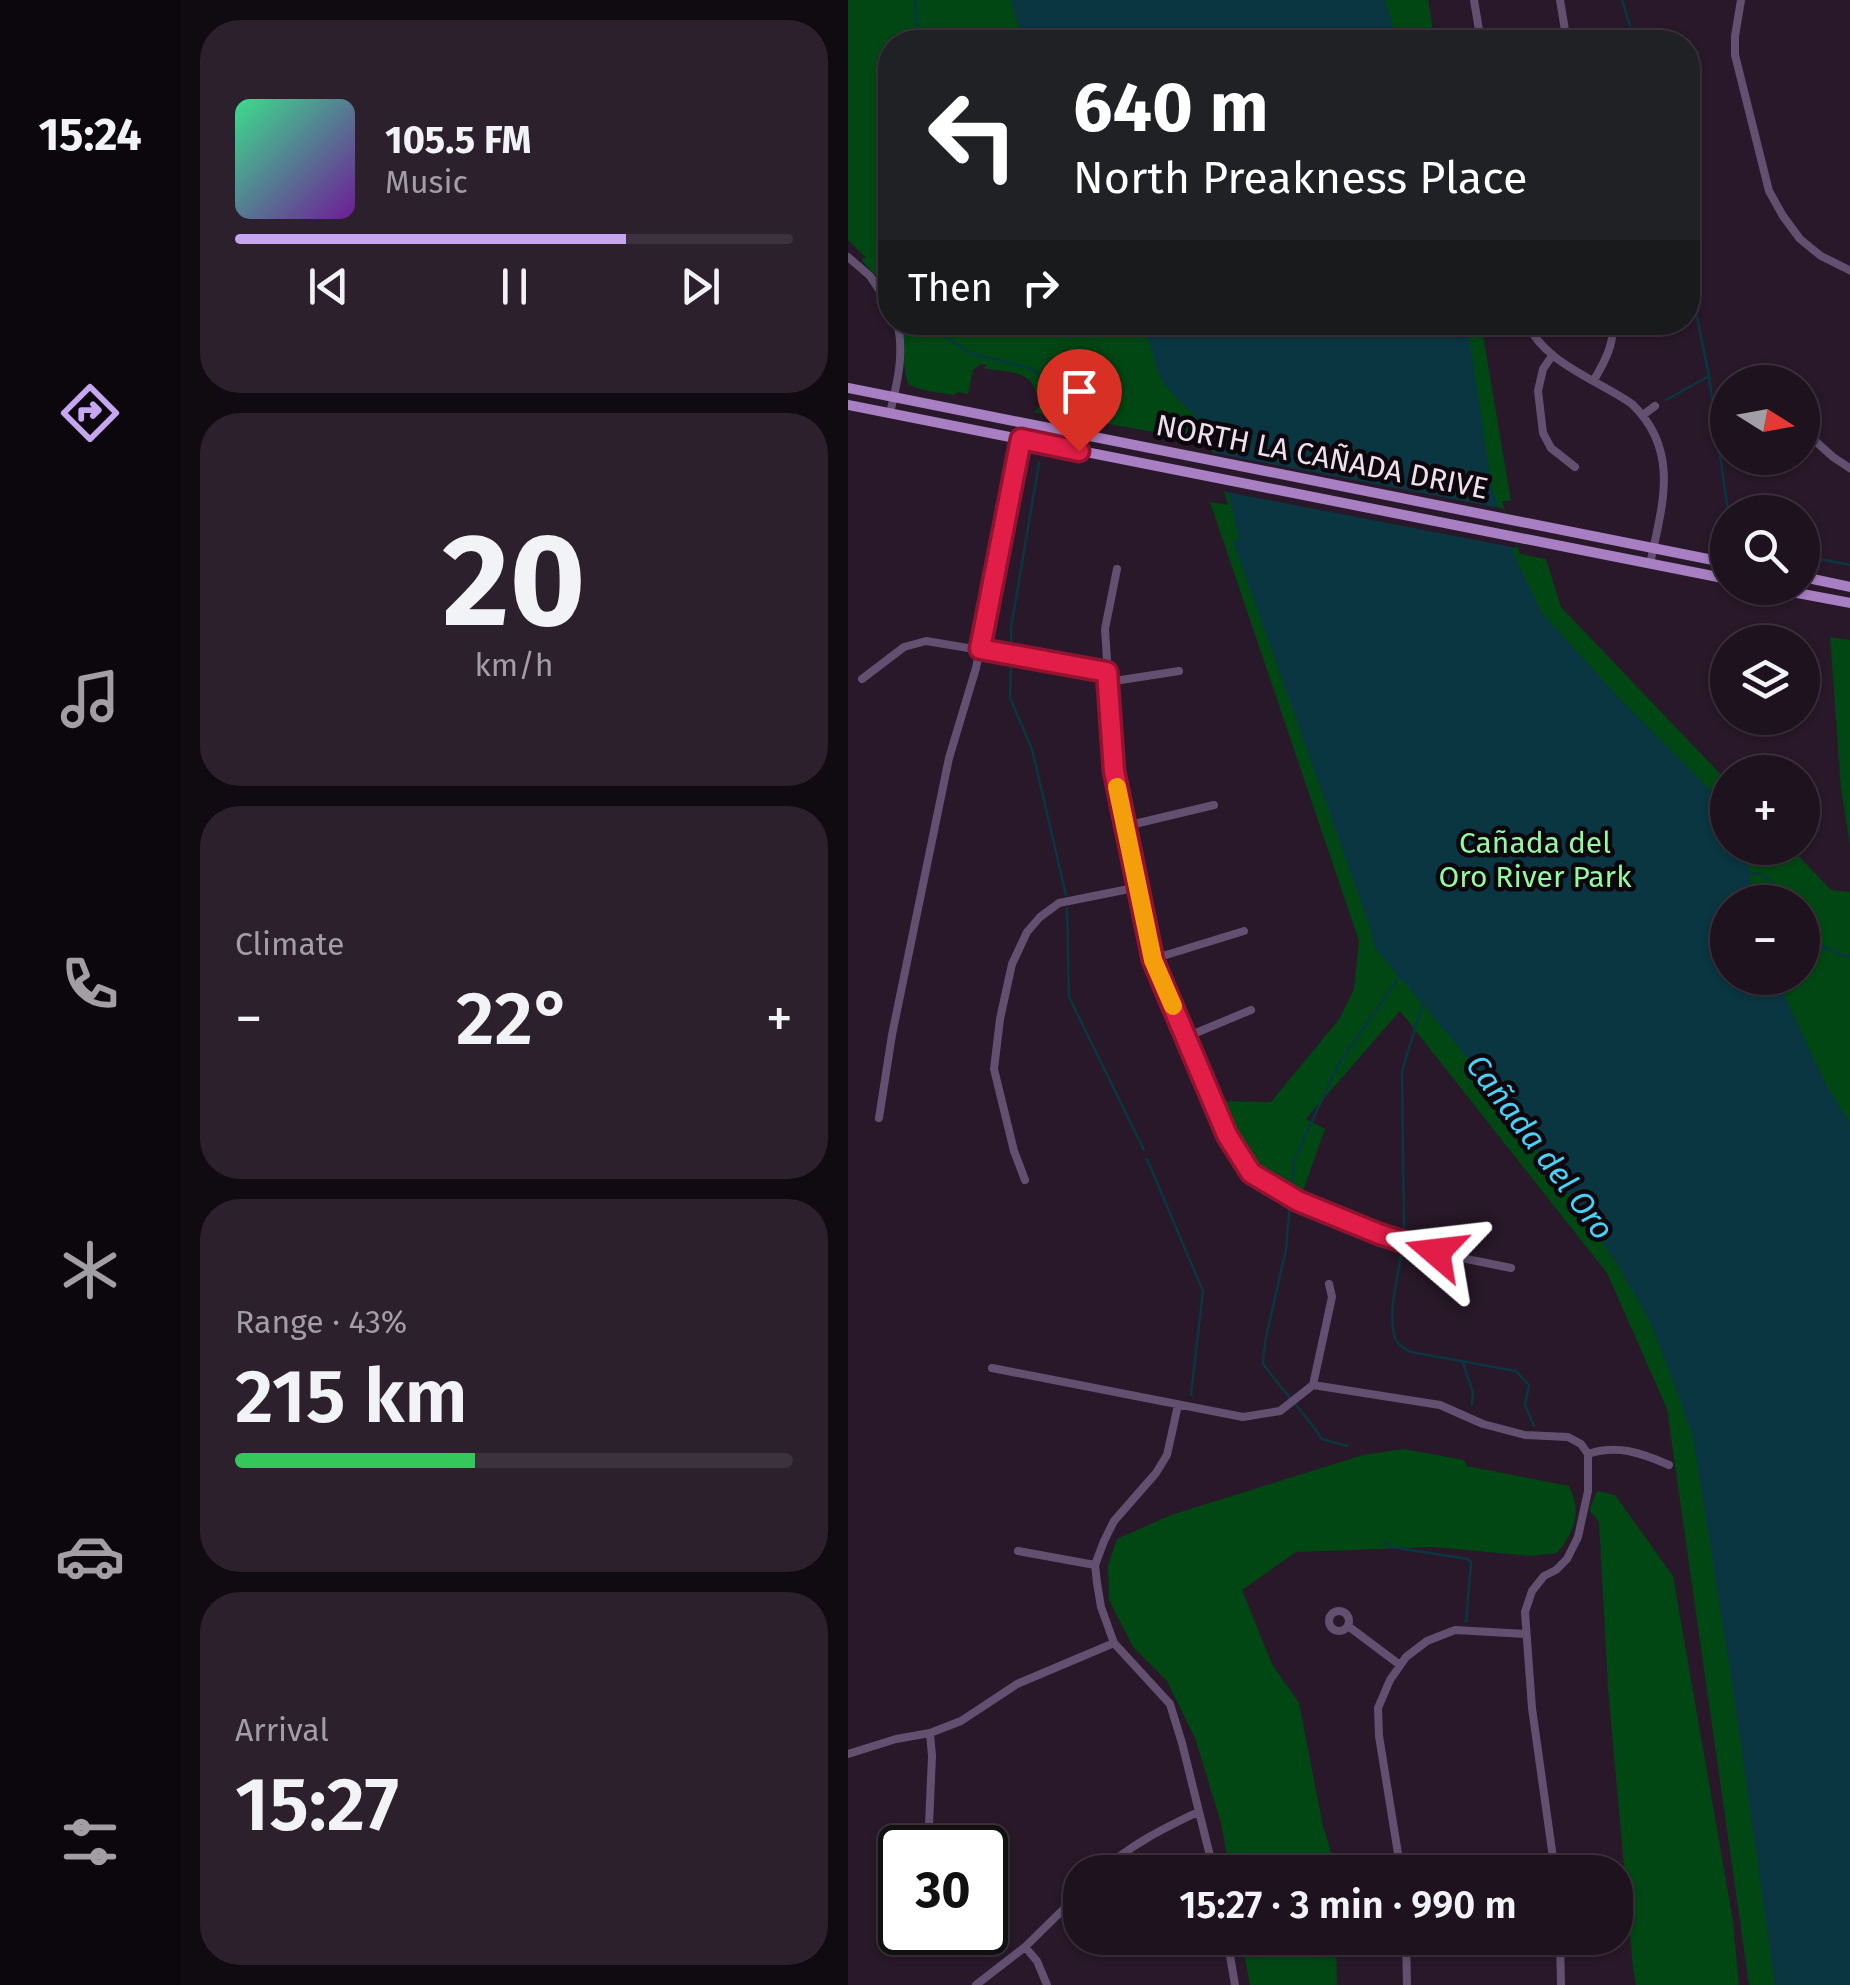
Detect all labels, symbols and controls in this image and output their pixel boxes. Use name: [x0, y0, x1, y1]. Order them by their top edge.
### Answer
text: 640 m: [1073, 66, 1269, 150]
icon: left: [908, 70, 1038, 200]
text: 15:24: [38, 108, 142, 162]
text: 105.5 FM: [385, 117, 532, 163]
text: North Preakness Place: [1073, 151, 1527, 205]
text: Music: [385, 163, 468, 201]
icon: previous: [301, 259, 356, 314]
icon: pause: [487, 259, 542, 314]
icon: next: [673, 259, 728, 314]
icon: right: [1013, 260, 1068, 315]
text: Then: [908, 265, 993, 311]
pin: [1037, 349, 1122, 452]
icon: arrive: [1052, 364, 1107, 419]
north arrow: [1710, 365, 1820, 475]
map controls: [1710, 365, 1820, 995]
icon: directions: [55, 378, 125, 448]
street label: NORTH LA CAÑADA DRIVE: [1153, 407, 1491, 507]
button: search: [1710, 495, 1820, 605]
text: 20: [442, 503, 586, 659]
button: layers: [1710, 625, 1820, 735]
text: km/h: [474, 646, 554, 684]
icon: music: [55, 664, 125, 734]
button: +: [1710, 755, 1820, 865]
park label: Cañada del Oro River Park: [1438, 825, 1632, 895]
button: −: [1710, 885, 1820, 995]
text: Climate: [235, 925, 344, 963]
icon: phone: [55, 949, 125, 1019]
text: 22°: [456, 974, 572, 1064]
text: −: [235, 986, 263, 1052]
text: +: [766, 986, 793, 1052]
water label: Cañada del Oro: [1458, 1047, 1622, 1247]
position arrow: [1384, 1200, 1488, 1304]
icon: climate: [55, 1235, 125, 1305]
text: Range · 43%: [235, 1303, 407, 1341]
text: 215 km: [235, 1352, 468, 1442]
icon: car: [55, 1521, 125, 1591]
text: Arrival: [235, 1711, 329, 1749]
text: 15:27: [235, 1760, 399, 1850]
icon: filters: [55, 1807, 125, 1877]
speed limit sign: 30: [878, 1825, 1008, 1955]
text: 15:27 · 3 min · 990 m: [1179, 1882, 1517, 1928]

